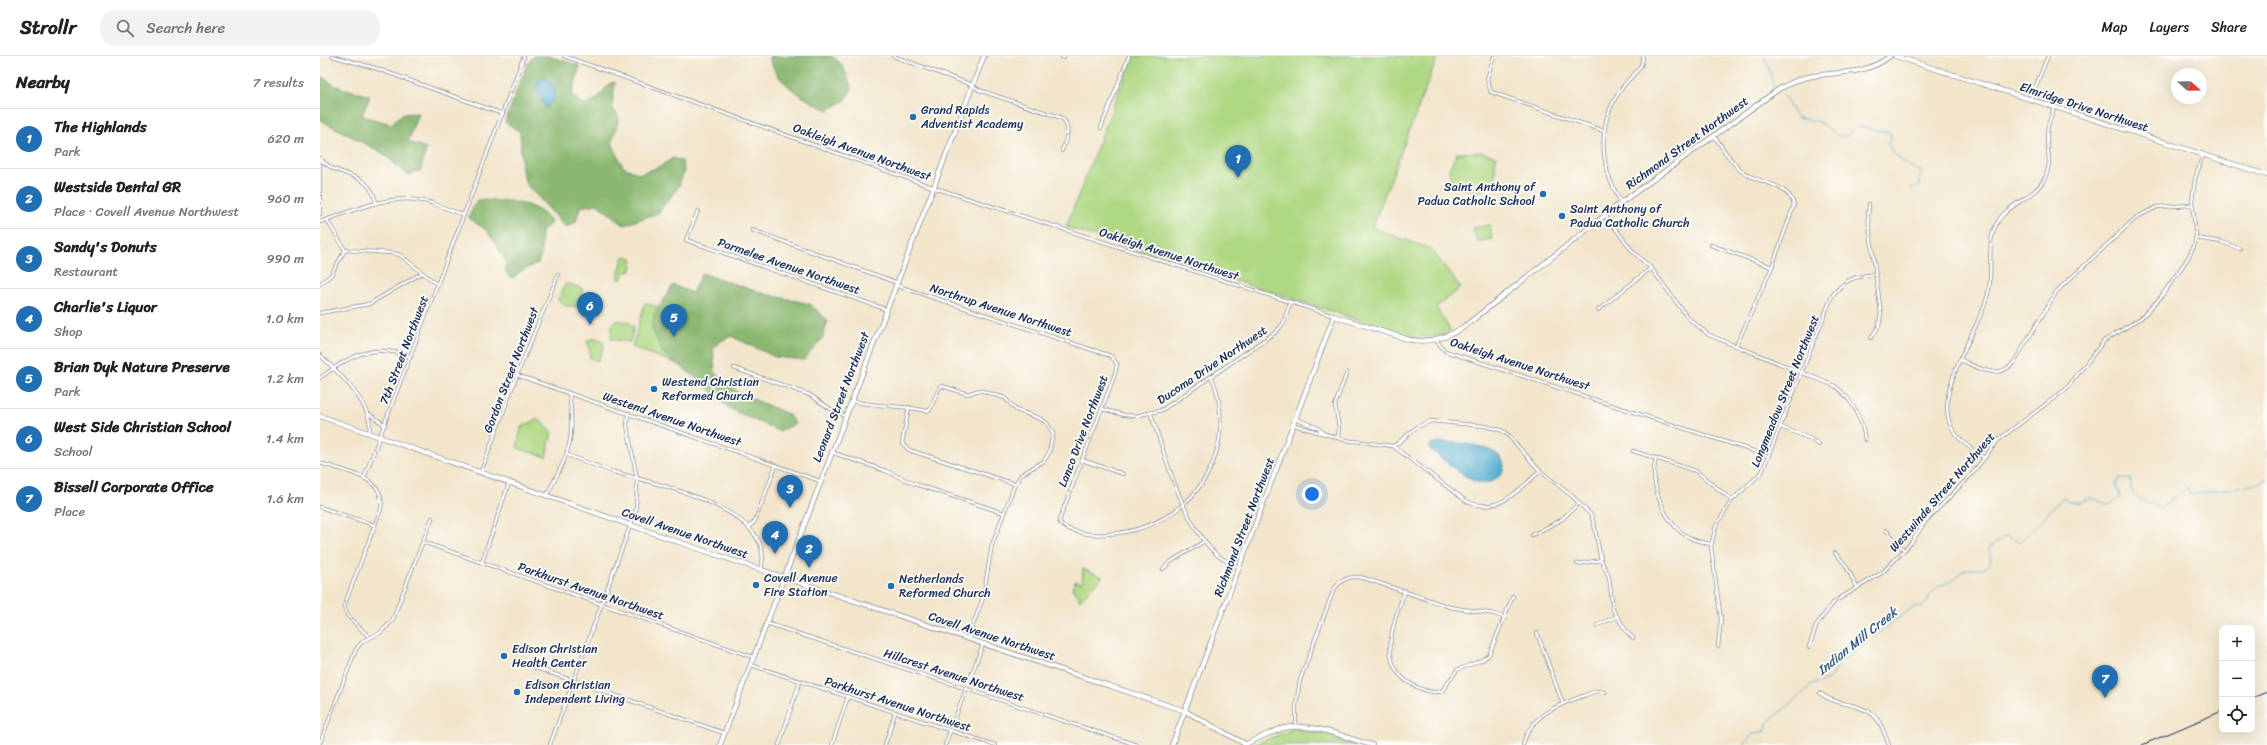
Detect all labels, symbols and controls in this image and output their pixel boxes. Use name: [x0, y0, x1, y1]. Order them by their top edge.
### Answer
search box: [100, 10, 380, 46]
text: Strollr: [20, 11, 76, 44]
text: Search here: [146, 15, 225, 41]
text: Map: [2102, 15, 2127, 40]
text: Layers: [2149, 15, 2189, 40]
text: Share: [2211, 15, 2247, 40]
icon: search: [114, 17, 136, 39]
text: Nearby: [16, 67, 70, 97]
north arrow: [2171, 68, 2207, 104]
text: 7 results: [253, 71, 304, 94]
street label: Elmridge Drive Northwest: [2017, 76, 2151, 138]
street label: Richmond Street Northwest: [1621, 91, 1753, 195]
place label: Grand Rapids Adventist Academy: [920, 99, 1024, 135]
marker: Grand Rapids Adventist Academy: [908, 112, 918, 122]
text: The Highlands: [54, 114, 147, 140]
street label: Oakleigh Avenue Northwest: [790, 117, 935, 188]
text: 1: [26, 127, 32, 150]
text: 620 m: [268, 127, 304, 150]
text: Park: [54, 140, 81, 163]
pin: 1: [1225, 145, 1251, 178]
text: Westside Dental GR: [54, 174, 181, 200]
place label: Saint Anthony of Padua Catholic School: [1417, 176, 1537, 212]
text: 2: [25, 187, 33, 210]
text: 960 m: [267, 187, 304, 210]
marker: Saint Anthony of Padua Catholic School: [1538, 189, 1548, 199]
place label: Saint Anthony of Padua Catholic Church: [1570, 198, 1690, 234]
text: Place · Covell Avenue Northwest: [54, 200, 239, 223]
marker: Saint Anthony of Padua Catholic Church: [1557, 211, 1567, 221]
street label: Oakleigh Avenue Northwest: [1096, 221, 1243, 287]
street label: Parmelee Avenue Northwest: [715, 231, 863, 301]
text: Sandy's Donuts: [54, 234, 157, 260]
text: 3: [25, 247, 33, 270]
text: 990 m: [266, 247, 304, 270]
text: Restaurant: [54, 260, 118, 283]
street label: Northrup Avenue Northwest: [927, 277, 1075, 343]
street label: 7th Street Northwest: [373, 292, 435, 408]
pin: 6: [577, 292, 603, 325]
text: Charlie's Liquor: [54, 294, 157, 320]
street label: Gordon Street Northwest: [477, 303, 546, 436]
pin: 5: [661, 304, 687, 337]
text: 4: [25, 307, 33, 330]
text: 1.0 km: [266, 307, 304, 330]
street label: Longmeadow Street Northwest: [1744, 311, 1826, 471]
text: Shop: [54, 320, 82, 343]
street label: Ducoma Drive Northwest: [1152, 320, 1272, 410]
street label: Leonard Street Northwest: [806, 327, 876, 465]
street label: Oakleigh Avenue Northwest: [1447, 331, 1594, 397]
text: Brian Dyk Nature Preserve: [54, 354, 230, 380]
text: 5: [25, 367, 33, 390]
text: 1.2 km: [267, 367, 304, 390]
place label: Westend Christian Reformed Church: [662, 371, 759, 407]
street label: Lanco Drive Northwest: [1052, 372, 1114, 490]
text: Park: [54, 380, 81, 403]
marker: Westend Christian Reformed Church: [649, 384, 659, 394]
street label: Westend Avenue Northwest: [600, 385, 745, 453]
text: West Side Christian School: [54, 414, 231, 440]
text: 6: [25, 427, 33, 450]
text: 1.4 km: [266, 427, 304, 450]
street label: Westwinde Street Northwest: [1883, 427, 2001, 557]
text: School: [54, 440, 92, 463]
street label: Richmond Street Northwest: [1207, 454, 1281, 600]
text: Bissell Corporate Office: [54, 474, 214, 500]
pin: 3: [777, 475, 803, 508]
your location: [1302, 484, 1322, 504]
text: 7: [25, 487, 33, 510]
text: 1.6 km: [267, 487, 304, 510]
text: Place: [54, 500, 85, 523]
street label: Covell Avenue Northwest: [619, 501, 751, 565]
pin: 4: [762, 521, 788, 554]
pin: 2: [796, 535, 822, 568]
street label: Parkhurst Avenue Northwest: [515, 556, 667, 626]
place label: Covell Avenue Fire Station: [764, 567, 838, 603]
place label: Netherlands Reformed Church: [899, 568, 991, 604]
marker: Covell Avenue Fire Station: [751, 580, 761, 590]
marker: Netherlands Reformed Church: [886, 581, 896, 591]
water label: Indian Mill Creek: [1811, 600, 1904, 681]
street label: Covell Avenue Northwest: [926, 605, 1058, 667]
map controls: [2219, 625, 2255, 733]
button: +: [2219, 625, 2255, 661]
place label: Edison Christian Health Center: [512, 638, 598, 674]
street label: Hillcrest Avenue Northwest: [881, 642, 1027, 708]
marker: Edison Christian Health Center: [499, 651, 509, 661]
button: −: [2219, 661, 2255, 697]
pin: 7: [2092, 665, 2118, 698]
street label: Parkhurst Avenue Northwest: [822, 670, 974, 738]
place label: Edison Christian Independent Living: [524, 674, 625, 710]
marker: Edison Christian Independent Living: [512, 687, 522, 697]
button: locate: [2219, 697, 2255, 733]

